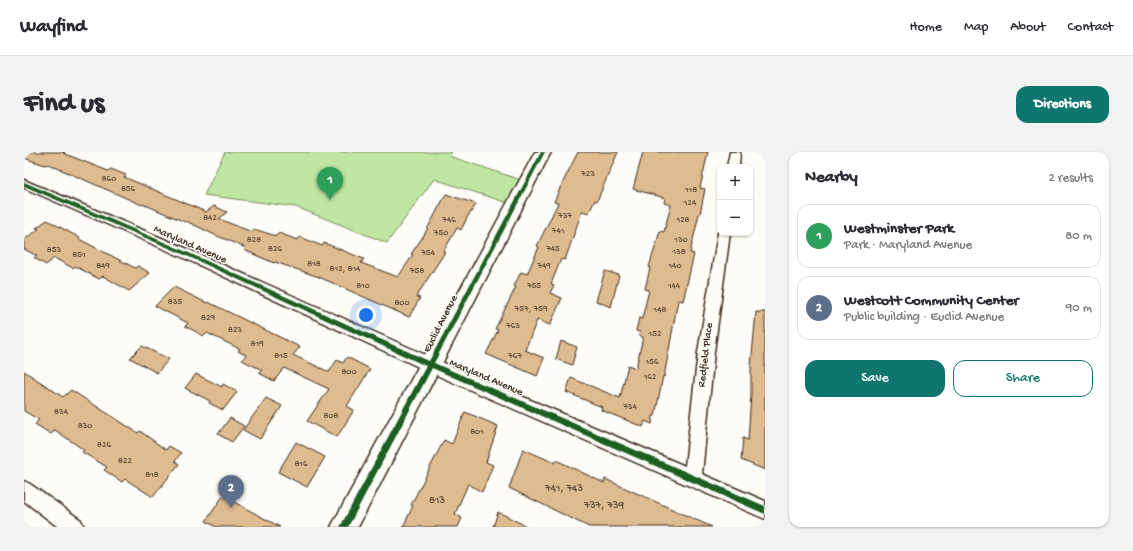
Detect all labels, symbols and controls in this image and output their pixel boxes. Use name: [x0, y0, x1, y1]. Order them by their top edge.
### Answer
text: Wayfind: [20, 16, 86, 39]
text: Home: [910, 19, 942, 36]
text: Map: [964, 19, 988, 36]
text: About: [1010, 19, 1046, 36]
text: Contact: [1068, 19, 1113, 36]
button: Directions: [1016, 86, 1109, 123]
text: Find us: [24, 88, 104, 121]
map controls: [717, 164, 753, 236]
button: +: [717, 164, 753, 200]
pin: 1: [317, 167, 343, 200]
text: Nearby: [805, 168, 858, 188]
house number: 723: [580, 169, 595, 180]
text: 2 results: [1048, 171, 1093, 186]
house number: 860: [102, 174, 116, 185]
house number: 856: [121, 184, 136, 195]
house number: 118: [684, 185, 697, 196]
house number: 124: [683, 198, 697, 209]
button: −: [717, 200, 753, 236]
house number: 737: [557, 211, 572, 222]
house number: 842: [203, 213, 217, 224]
house number: 746: [441, 215, 456, 226]
house number: 128: [676, 215, 690, 226]
text: Westminster Park: [844, 220, 954, 238]
street label: Maryland Avenue: [152, 223, 229, 267]
house number: 741: [551, 226, 565, 237]
house number: 750: [433, 228, 448, 239]
text: 1: [816, 229, 822, 244]
text: 80 m: [1065, 229, 1092, 244]
house number: 828: [247, 235, 261, 246]
house number: 130: [673, 235, 688, 246]
text: Park · Maryland Avenue: [844, 238, 972, 253]
house number: 826: [268, 244, 282, 255]
house number: 745: [545, 244, 560, 255]
house number: 853: [47, 245, 61, 256]
house number: 138: [671, 247, 686, 258]
house number: 754: [420, 248, 436, 259]
house number: 851: [72, 250, 86, 261]
house number: 818: [307, 259, 321, 270]
house number: 849: [96, 261, 110, 272]
house number: 749: [536, 261, 551, 272]
house number: 140: [667, 261, 682, 272]
house number: 812, 814: [330, 264, 361, 275]
house number: 758: [409, 266, 424, 277]
house number: 810: [356, 281, 370, 292]
house number: 755: [526, 281, 541, 292]
house number: 144: [667, 281, 681, 292]
text: Westcott Community Center: [844, 292, 1019, 310]
street label: Euclid Avenue: [421, 293, 461, 355]
house number: 835: [168, 297, 182, 308]
house number: 800: [394, 298, 410, 309]
text: 2: [816, 301, 822, 316]
text: 90 m: [1066, 301, 1092, 316]
house number: 757, 759: [514, 304, 548, 315]
your location: [356, 305, 376, 325]
house number: 148: [653, 305, 666, 316]
text: Public building · Euclid Avenue: [844, 310, 1004, 325]
house number: 829: [201, 313, 215, 324]
house number: 763: [505, 321, 520, 332]
street label: Redfield Place: [695, 322, 716, 388]
house number: 823: [228, 325, 242, 336]
house number: 152: [648, 329, 662, 340]
house number: 819: [250, 339, 264, 350]
house number: 815: [274, 351, 288, 362]
house number: 767: [507, 351, 522, 362]
street label: Maryland Avenue: [447, 357, 525, 399]
house number: 156: [645, 357, 659, 368]
button: Save: [805, 360, 945, 397]
button: Share: [953, 360, 1093, 397]
house number: 800: [341, 367, 357, 378]
house number: 162: [643, 372, 657, 383]
house number: 734: [622, 402, 638, 413]
house number: 834: [54, 407, 69, 418]
house number: 808: [324, 411, 339, 422]
house number: 830: [78, 421, 92, 432]
house number: 801: [470, 427, 484, 438]
house number: 826: [97, 440, 111, 451]
house number: 822: [118, 456, 132, 467]
house number: 816: [294, 459, 308, 470]
house number: 818: [145, 470, 159, 481]
pin: 2: [218, 475, 244, 508]
house number: 741, 743: [544, 483, 583, 495]
house number: 813: [429, 495, 445, 507]
house number: 737, 739: [583, 500, 625, 512]

